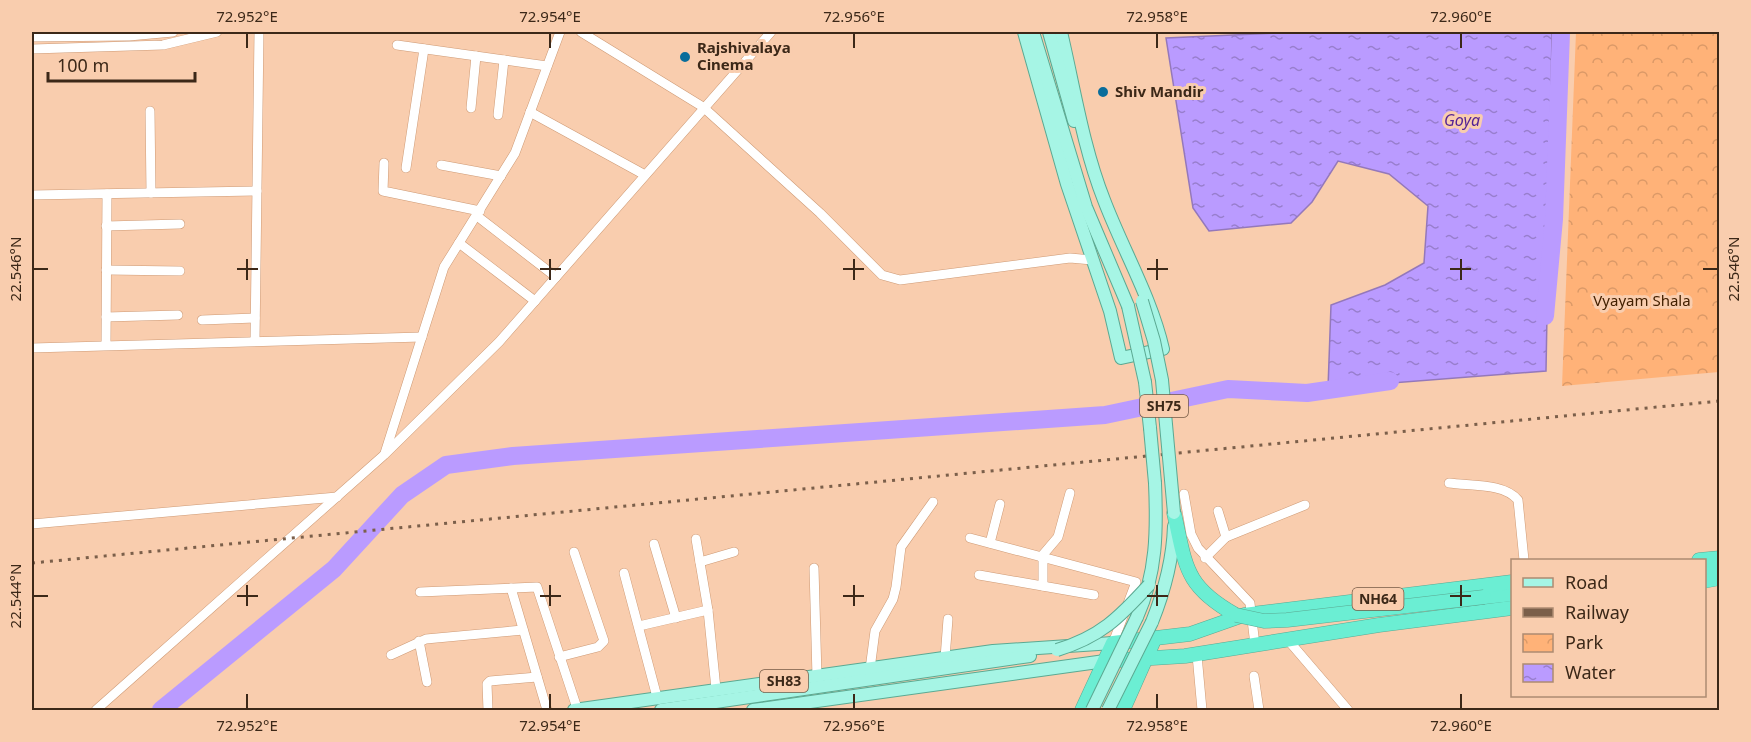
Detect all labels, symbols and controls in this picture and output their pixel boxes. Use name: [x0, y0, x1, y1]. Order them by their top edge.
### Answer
text: 72.952°E: [216, 6, 278, 26]
text: 72.954°E: [519, 6, 581, 26]
text: 72.956°E: [823, 6, 885, 26]
text: 72.958°E: [1126, 6, 1188, 26]
text: 72.960°E: [1430, 6, 1492, 26]
place label: Rajshivalaya Cinema: [697, 37, 791, 74]
scale bar: [48, 45, 195, 83]
marker: Rajshivalaya Cinema: [678, 50, 692, 64]
text: 100 m: [57, 53, 109, 77]
place label: Shiv Mandir: [1115, 81, 1204, 101]
marker: Shiv Mandir: [1096, 85, 1110, 99]
water label: Goya: [1444, 109, 1480, 131]
text: 22.546°N: [5, 237, 25, 301]
text: 22.546°N: [1723, 237, 1743, 301]
park label: Vyayam Shala: [1593, 290, 1691, 310]
road number: SH75: [1140, 395, 1188, 417]
legend: [1511, 559, 1706, 697]
text: 22.544°N: [5, 564, 25, 628]
text: Road: [1565, 570, 1608, 594]
road number: NH64: [1352, 588, 1404, 610]
text: Railway: [1565, 600, 1630, 624]
text: Park: [1565, 630, 1603, 654]
text: Water: [1565, 660, 1616, 684]
road number: SH83: [760, 670, 808, 692]
text: 72.952°E: [216, 715, 278, 735]
text: 72.954°E: [519, 715, 581, 735]
text: 72.956°E: [823, 715, 885, 735]
text: 72.958°E: [1126, 715, 1188, 735]
text: 72.960°E: [1430, 715, 1492, 735]

